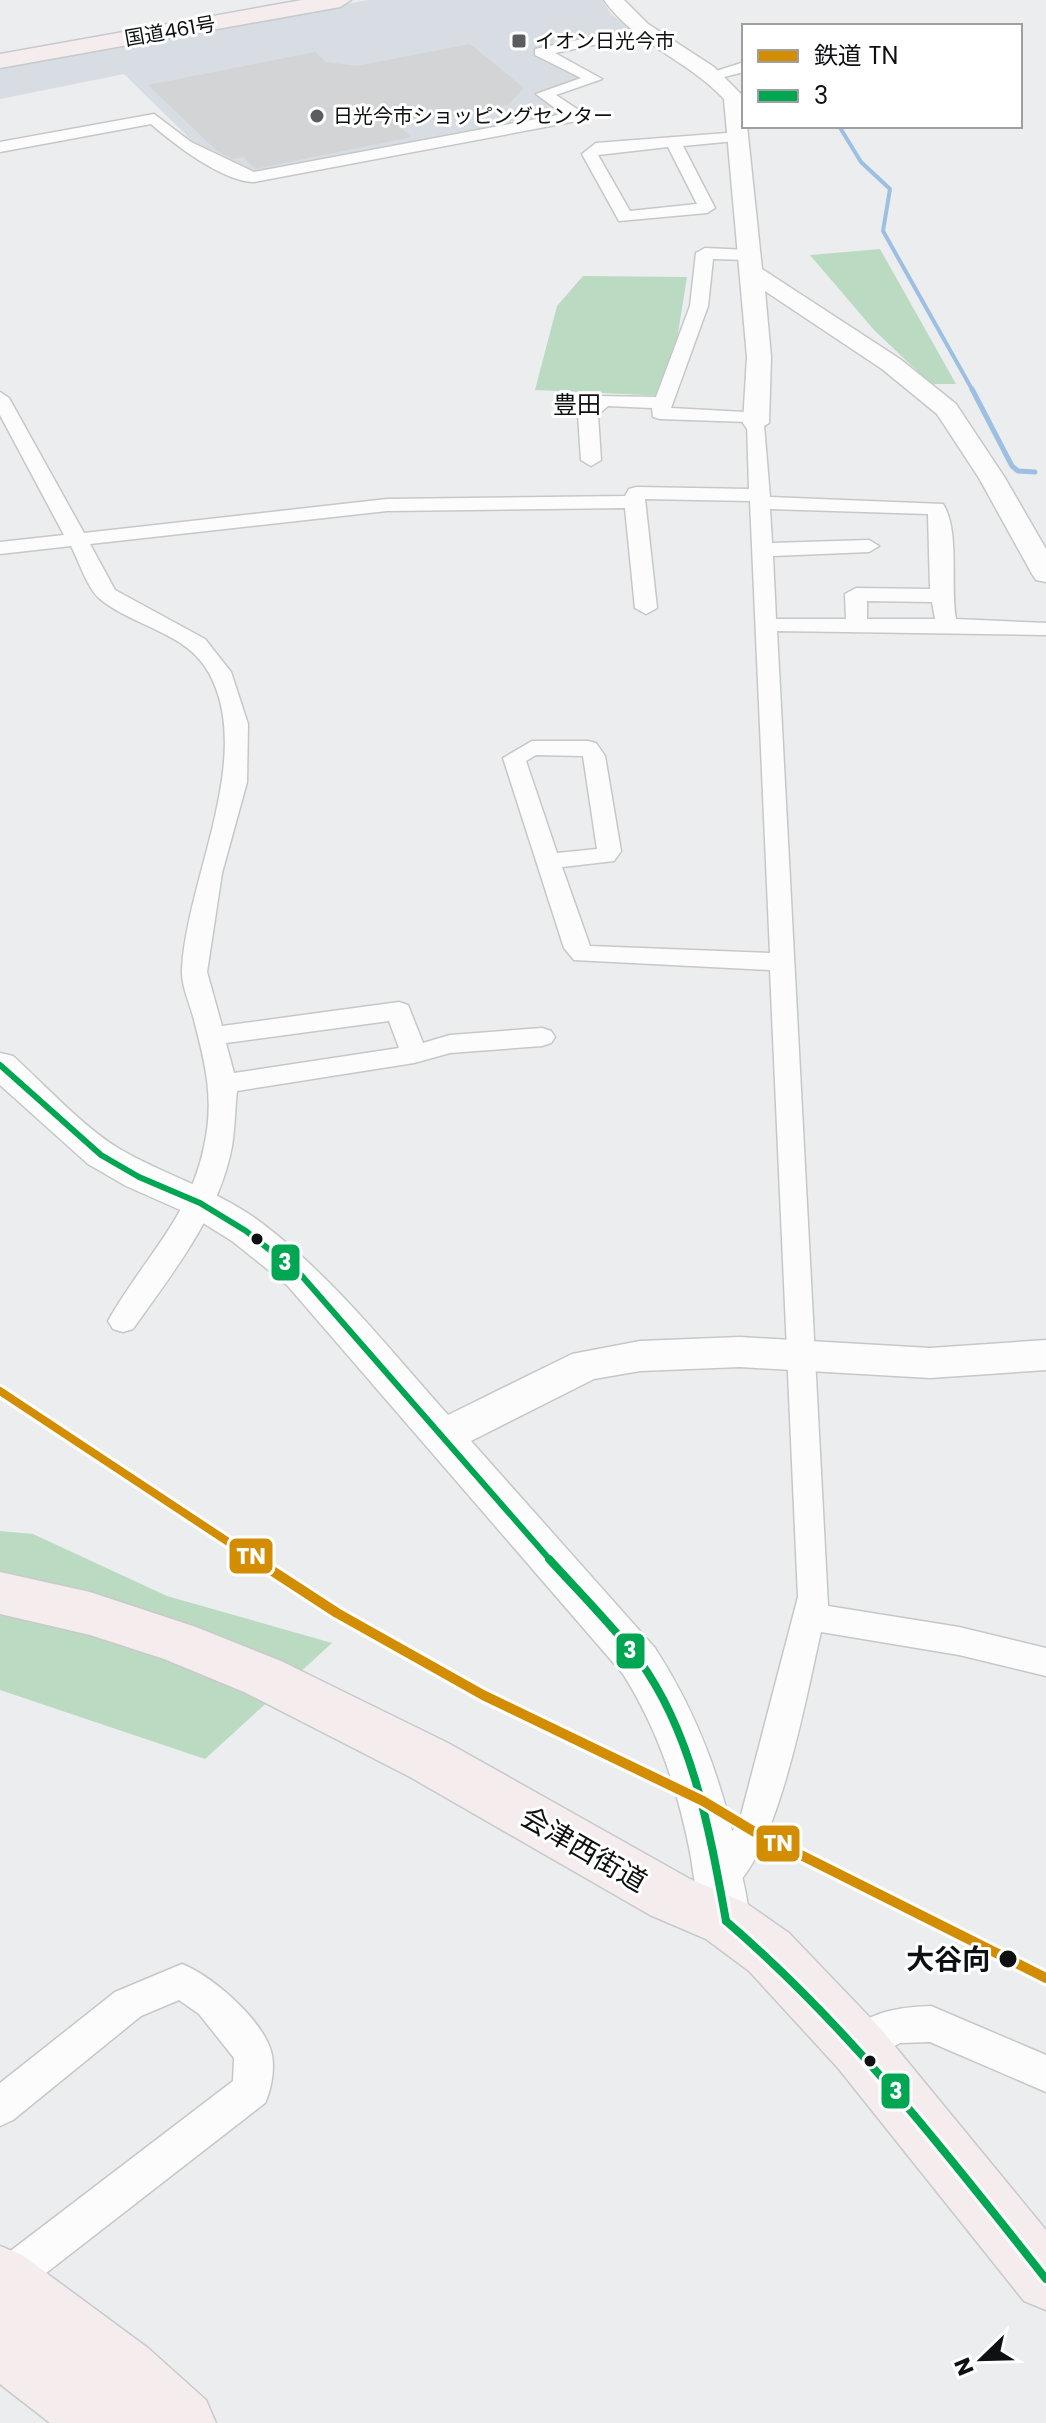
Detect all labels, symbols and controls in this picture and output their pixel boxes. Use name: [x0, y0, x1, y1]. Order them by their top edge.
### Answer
street label: 国道461号: [122, 9, 218, 53]
legend: [742, 24, 1022, 128]
place label: イオン日光今市: [535, 27, 675, 55]
marker: イオン日光今市: [510, 32, 528, 50]
text: 鉄道 TN: [814, 39, 898, 72]
text: 3: [814, 79, 828, 112]
place label: 日光今市ショッピングセンター: [333, 102, 613, 130]
marker: 日光今市ショッピングセンター: [308, 107, 326, 125]
district label: 豊田: [553, 388, 601, 421]
unlabelled marker: [249, 1231, 265, 1247]
line badge: 3: [270, 1243, 301, 1282]
text: 3: [278, 1247, 292, 1278]
line badge: TN: [228, 1537, 274, 1575]
text: TN: [236, 1541, 266, 1572]
line badge: 3: [615, 1632, 646, 1670]
text: 3: [623, 1635, 637, 1666]
street label: 会津西街道: [513, 1798, 654, 1901]
line badge: TN: [755, 1824, 801, 1863]
text: TN: [763, 1828, 793, 1859]
place label: 大谷向: [906, 1940, 990, 1979]
marker: 大谷向: [997, 1948, 1019, 1970]
unlabelled marker: [862, 2053, 878, 2069]
line badge: 3: [880, 2072, 911, 2110]
text: 3: [889, 2076, 903, 2107]
north arrow: [942, 2319, 1022, 2399]
text: N: [947, 2353, 982, 2380]

